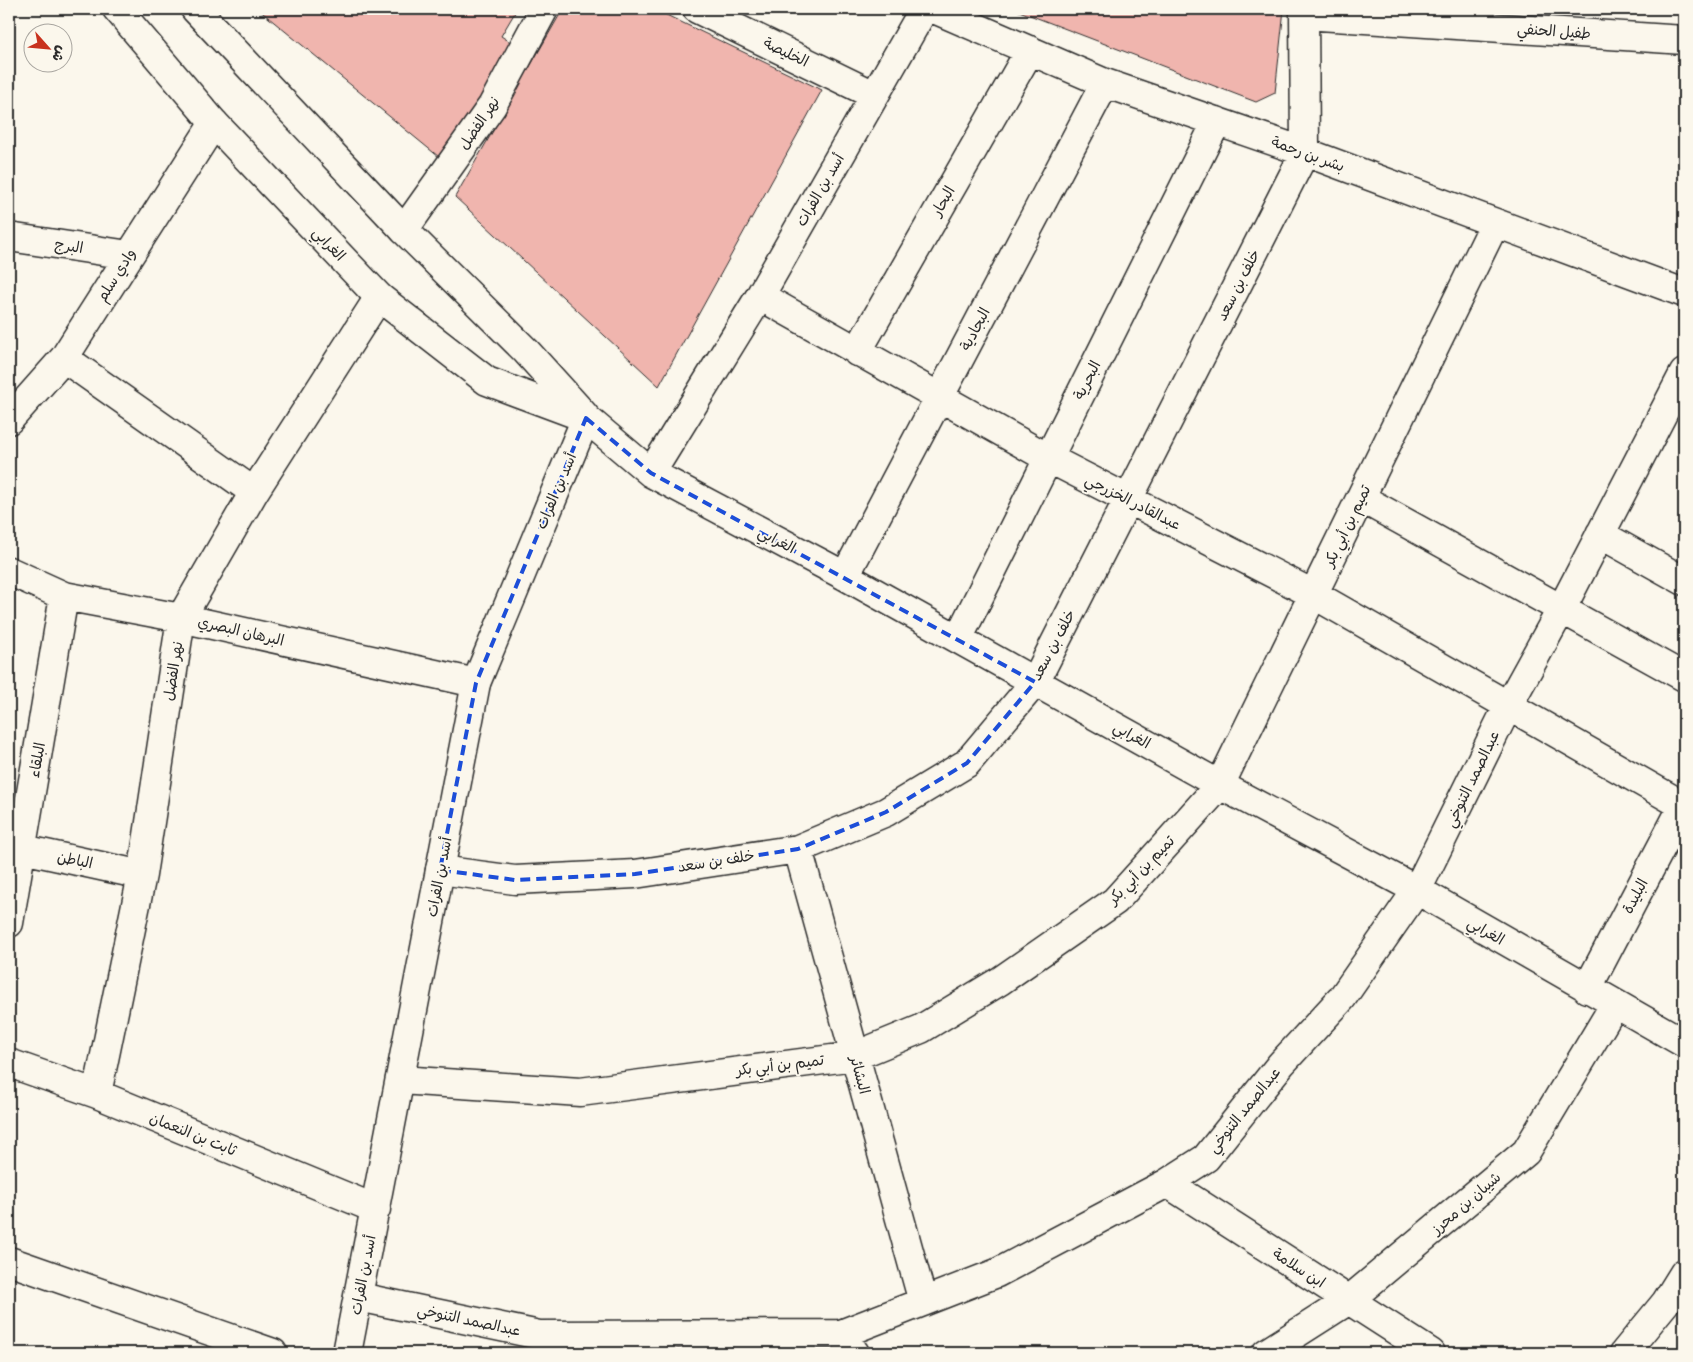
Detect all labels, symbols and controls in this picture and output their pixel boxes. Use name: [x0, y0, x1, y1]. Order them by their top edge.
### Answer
street label: طفيل الحنفي: [1516, 17, 1592, 47]
north arrow: [22, 22, 72, 72]
street label: الخليصة: [760, 32, 812, 72]
text: ش: [48, 43, 72, 65]
street label: نهر الفضل: [453, 92, 504, 154]
street label: بشر بن رحمة: [1269, 131, 1348, 177]
street label: أسد بن الفرات: [790, 149, 849, 230]
street label: البحار: [925, 182, 960, 221]
street label: الغرابي: [306, 222, 351, 267]
street label: البرج: [53, 233, 85, 258]
street label: وادي سلم: [91, 244, 141, 306]
street label: خلف بن سعد: [1211, 245, 1265, 324]
street label: البجادية: [954, 304, 995, 354]
street label: البحرية: [1068, 357, 1105, 403]
street label: أسد بن الفرات: [530, 449, 581, 532]
street label: عبدالقادر الخزرجي: [1080, 468, 1185, 537]
street label: تميم بن أبي بكر: [1317, 481, 1378, 573]
street label: الغرابي: [753, 521, 800, 561]
street label: خلف بن سعد: [1025, 606, 1080, 684]
street label: البرهان البصري: [196, 610, 286, 652]
street label: نهر الفضل: [157, 640, 188, 702]
street label: الغرابي: [1108, 716, 1155, 756]
street label: عبدالصمد التنوخي: [1439, 727, 1507, 832]
street label: البلقاء: [23, 741, 50, 779]
street label: تميم بن أبي بكر: [1101, 830, 1182, 912]
street label: أسد بن الفرات: [420, 835, 457, 919]
street label: خلف بن سعد: [676, 844, 756, 877]
street label: الباطن: [55, 846, 95, 874]
street label: البليدة: [1617, 874, 1653, 917]
street label: الغرابي: [1462, 912, 1509, 952]
street label: تميم بن أبي بكر: [733, 1049, 826, 1084]
street label: البشائر: [845, 1052, 876, 1096]
street label: عبدالصمد التنوخي: [1202, 1062, 1287, 1159]
street label: ثابت بن النعمان: [147, 1107, 240, 1161]
street label: شيبان بن محرز: [1426, 1166, 1505, 1239]
street label: أسد بن الفرات: [344, 1233, 381, 1317]
street label: ابن سلامة: [1269, 1243, 1330, 1292]
street label: عبدالصمد التنوخي: [415, 1298, 523, 1344]

